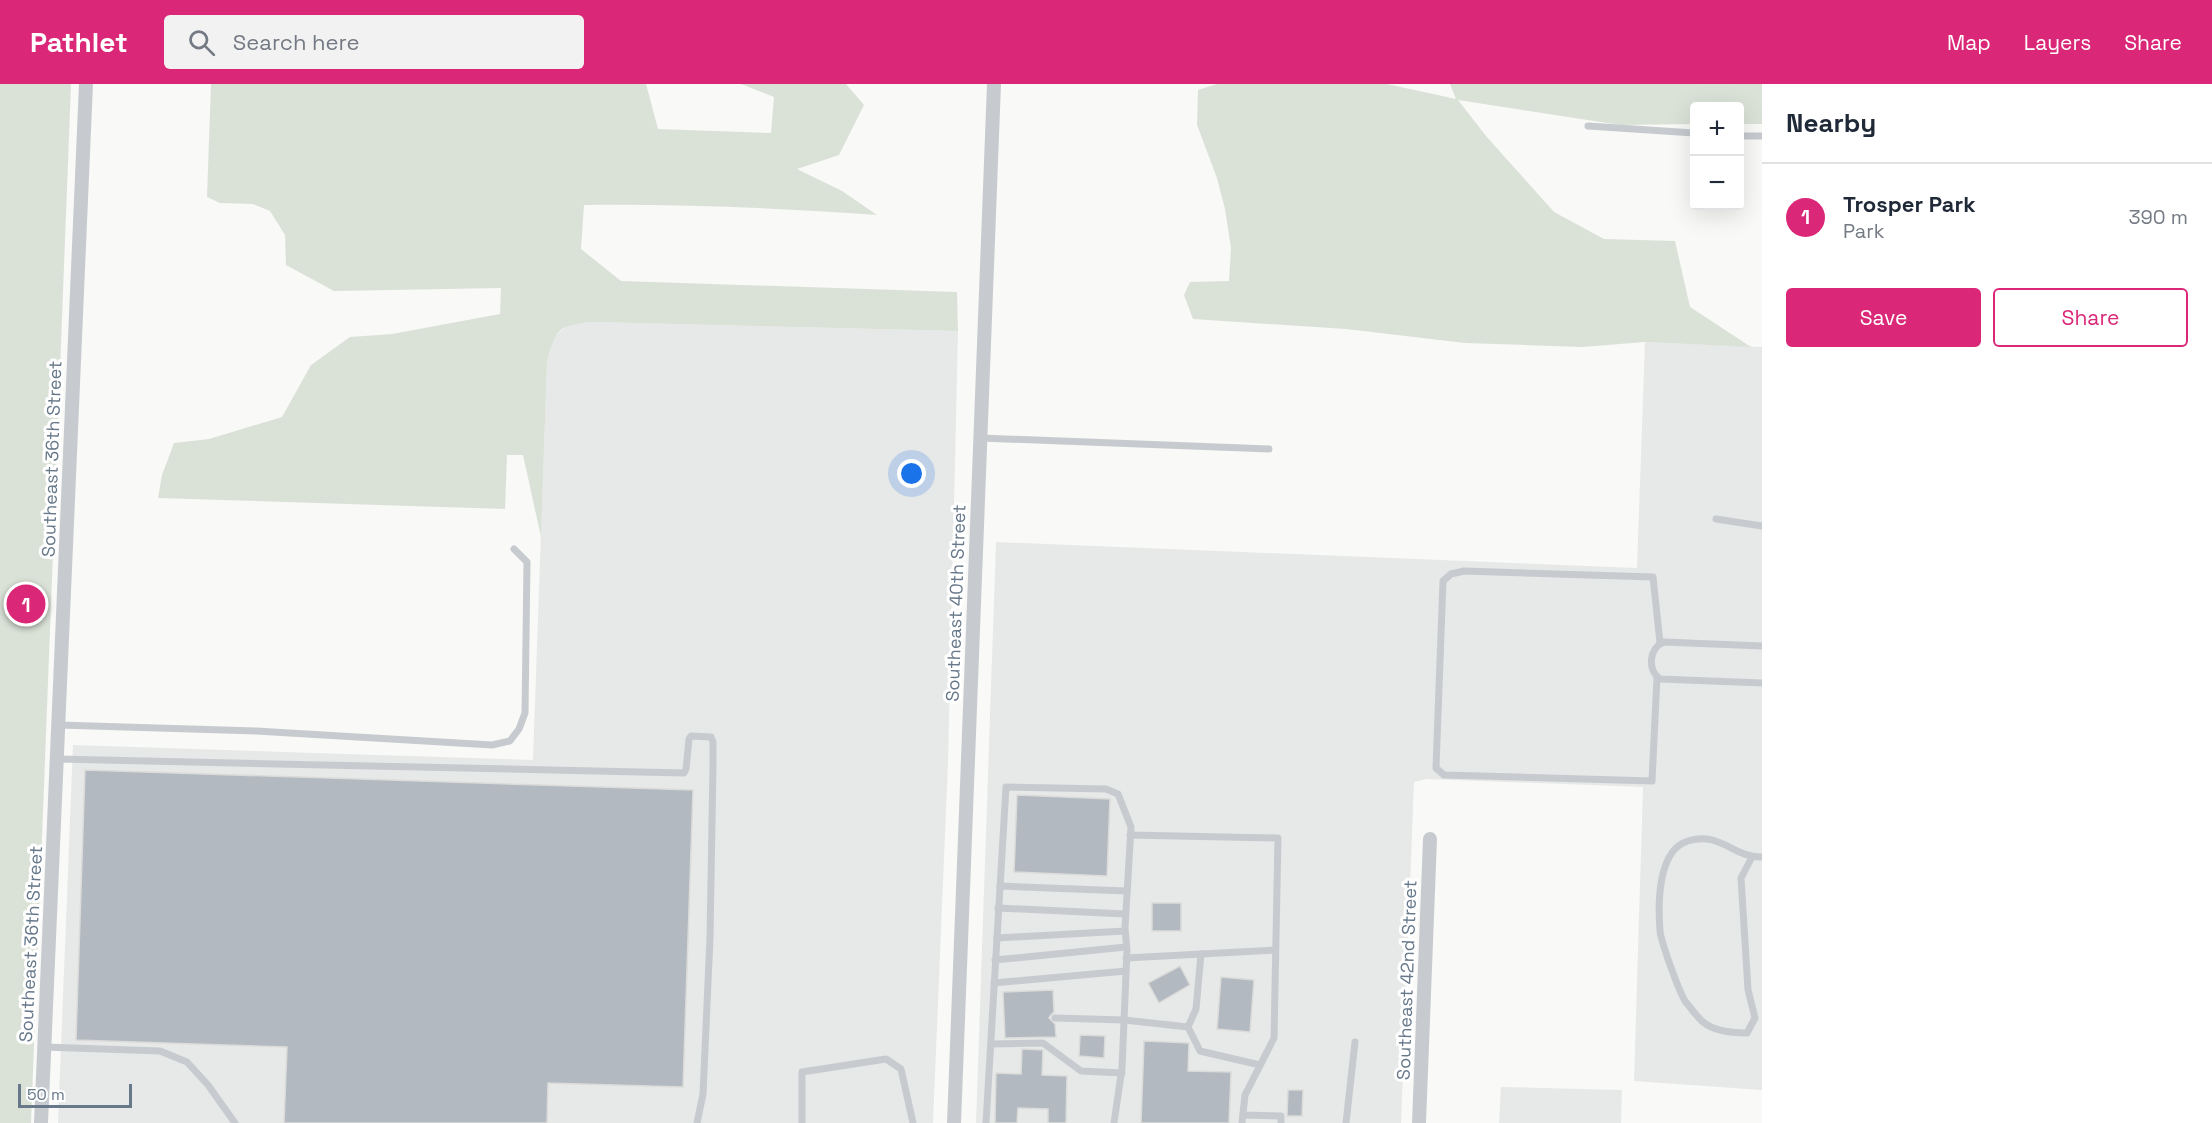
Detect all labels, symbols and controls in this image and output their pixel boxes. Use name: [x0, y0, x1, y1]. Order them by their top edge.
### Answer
search box: [164, 15, 584, 69]
text: Pathlet: [30, 24, 128, 60]
icon: search: [185, 26, 218, 59]
text: Search here: [233, 28, 360, 56]
text: Map: [1947, 29, 1991, 56]
text: Layers: [2024, 29, 2091, 56]
text: Share: [2124, 29, 2182, 56]
map controls: [1690, 102, 1744, 210]
button: +: [1690, 102, 1744, 156]
text: Nearby: [1786, 106, 1876, 140]
button: −: [1690, 156, 1744, 210]
text: Trosper Park: [1843, 190, 1976, 218]
text: 1: [1801, 204, 1810, 230]
text: 390 m: [2129, 204, 2188, 230]
text: Park: [1843, 218, 1885, 244]
button: Save: [1786, 288, 1981, 347]
button: Share: [1993, 288, 2188, 347]
street label: Southeast 36th Street: [37, 360, 66, 558]
your location: [897, 459, 926, 488]
street label: Southeast 40th Street: [941, 504, 970, 702]
pin: 1: [6, 582, 46, 626]
street label: Southeast 36th Street: [14, 845, 47, 1043]
street label: Southeast 42nd Street: [1392, 880, 1421, 1080]
scale bar: [18, 1081, 132, 1108]
text: 50 m: [27, 1084, 65, 1105]

